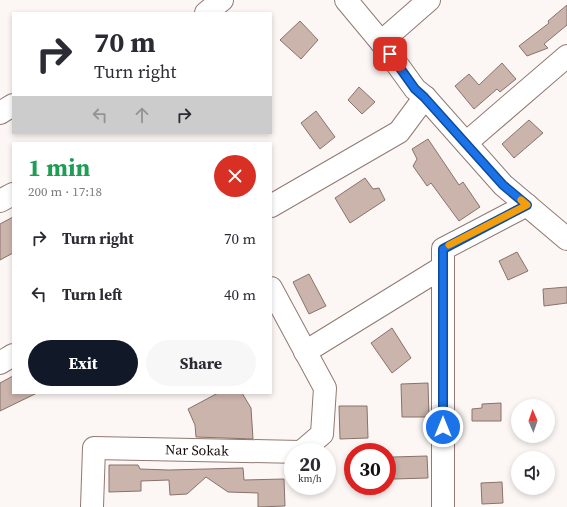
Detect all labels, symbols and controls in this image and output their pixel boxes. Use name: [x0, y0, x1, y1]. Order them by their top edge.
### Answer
text: 70 m: [94, 23, 156, 61]
icon: right: [28, 28, 80, 80]
pin: [373, 37, 407, 71]
icon: arrive: [379, 43, 401, 65]
text: Turn right: [94, 59, 176, 84]
icon: left: [89, 104, 111, 126]
icon: ahead: [131, 104, 153, 126]
icon: right: [173, 104, 195, 126]
text: 1 min: [28, 151, 90, 184]
button: close: [214, 155, 256, 197]
text: 200 m · 17:18: [28, 183, 102, 200]
icon: right: [28, 227, 50, 249]
text: Turn right: [62, 228, 134, 249]
text: 70 m: [224, 228, 256, 249]
icon: left: [28, 283, 50, 305]
text: Turn left: [62, 284, 122, 305]
text: 40 m: [224, 284, 256, 305]
button: Exit: [28, 340, 138, 386]
button: Share: [146, 340, 256, 386]
north arrow: [511, 399, 555, 443]
map controls: [511, 399, 555, 495]
position arrow: [422, 406, 464, 448]
street label: Nar Sokak: [165, 439, 229, 461]
speed limit sign: 30: [344, 443, 396, 495]
text: 20: [299, 450, 321, 478]
button: sound: [511, 451, 555, 495]
text: km/h: [298, 472, 322, 485]

